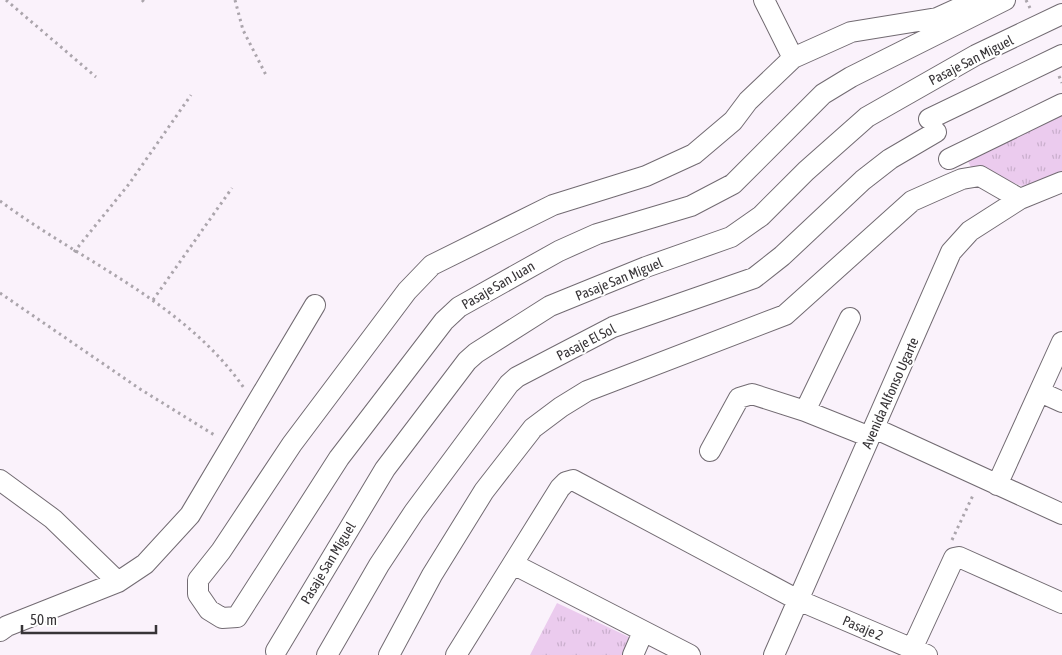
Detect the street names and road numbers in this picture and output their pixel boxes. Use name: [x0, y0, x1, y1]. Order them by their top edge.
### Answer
street label: Pasaje San Miguel: [926, 32, 1016, 88]
street label: Pasaje San Miguel: [573, 254, 665, 304]
street label: Pasaje San Juan: [459, 258, 537, 312]
street label: Pasaje El Sol: [554, 320, 618, 364]
street label: Avenida Alfonso Ugarte: [858, 335, 922, 451]
street label: Pasaje San Miguel: [297, 519, 359, 607]
street label: Pasaje 2: [840, 612, 886, 644]

